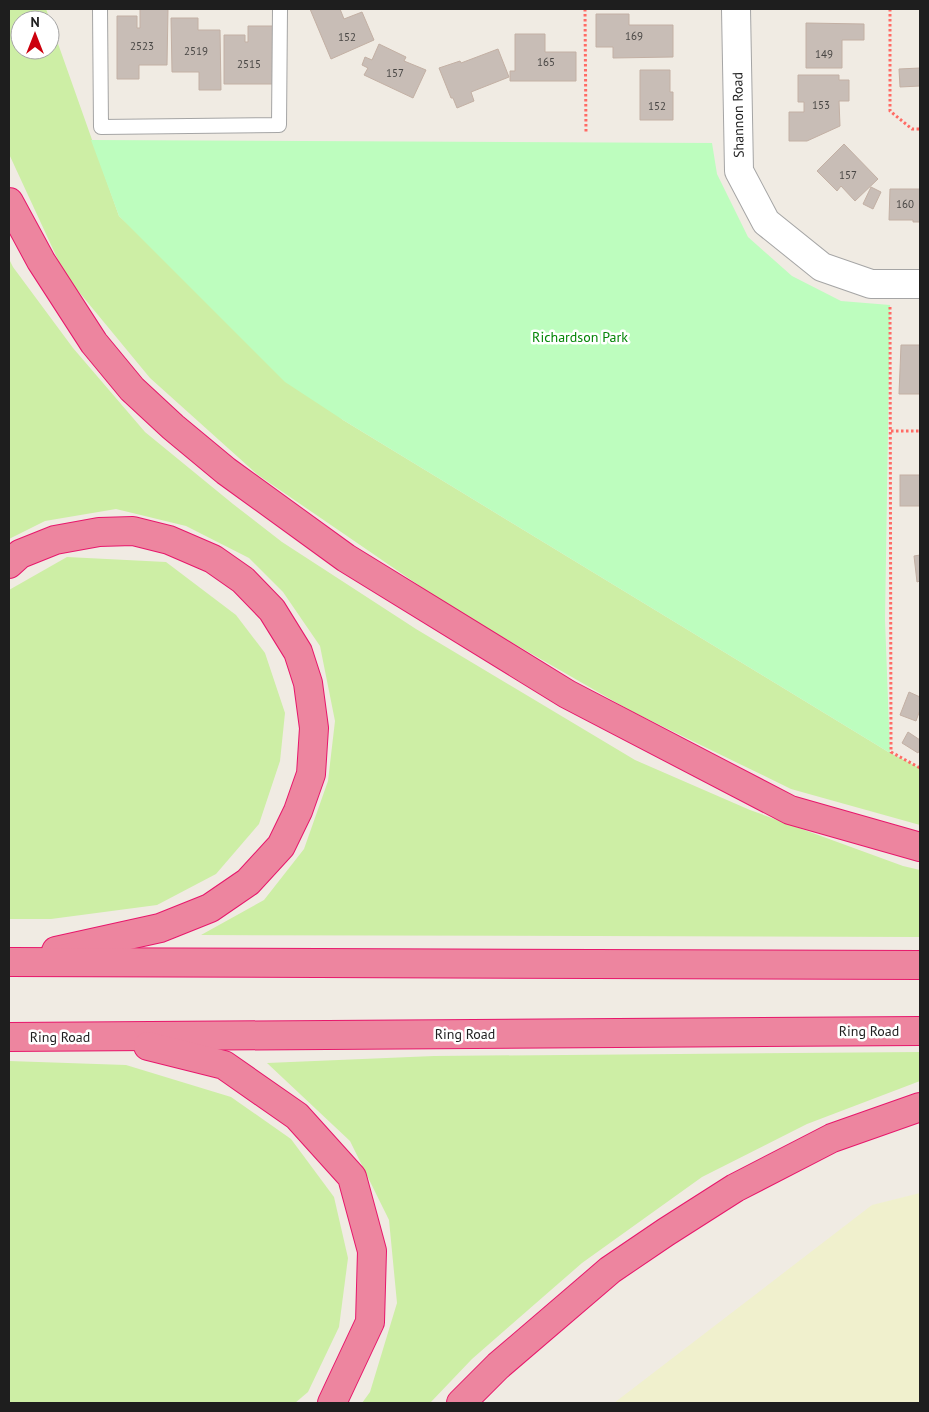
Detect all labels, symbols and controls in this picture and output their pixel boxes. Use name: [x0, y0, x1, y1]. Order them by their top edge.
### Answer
north arrow: [10, 10, 60, 60]
text: N: [30, 13, 40, 31]
house number: 169: [625, 29, 643, 43]
house number: 152: [338, 30, 356, 44]
house number: 2523: [130, 39, 154, 53]
house number: 2519: [184, 44, 208, 58]
house number: 149: [815, 47, 833, 61]
house number: 165: [537, 55, 555, 69]
house number: 2515: [237, 57, 261, 71]
house number: 157: [386, 66, 404, 80]
street label: Shannon Road: [728, 72, 748, 158]
house number: 153: [812, 98, 830, 112]
house number: 152: [648, 99, 666, 113]
house number: 157: [839, 168, 857, 182]
house number: 160: [896, 197, 914, 211]
park label: Richardson Park: [532, 328, 628, 346]
street label: Ring Road: [839, 1022, 899, 1040]
street label: Ring Road: [435, 1025, 495, 1043]
street label: Ring Road: [30, 1028, 90, 1046]

